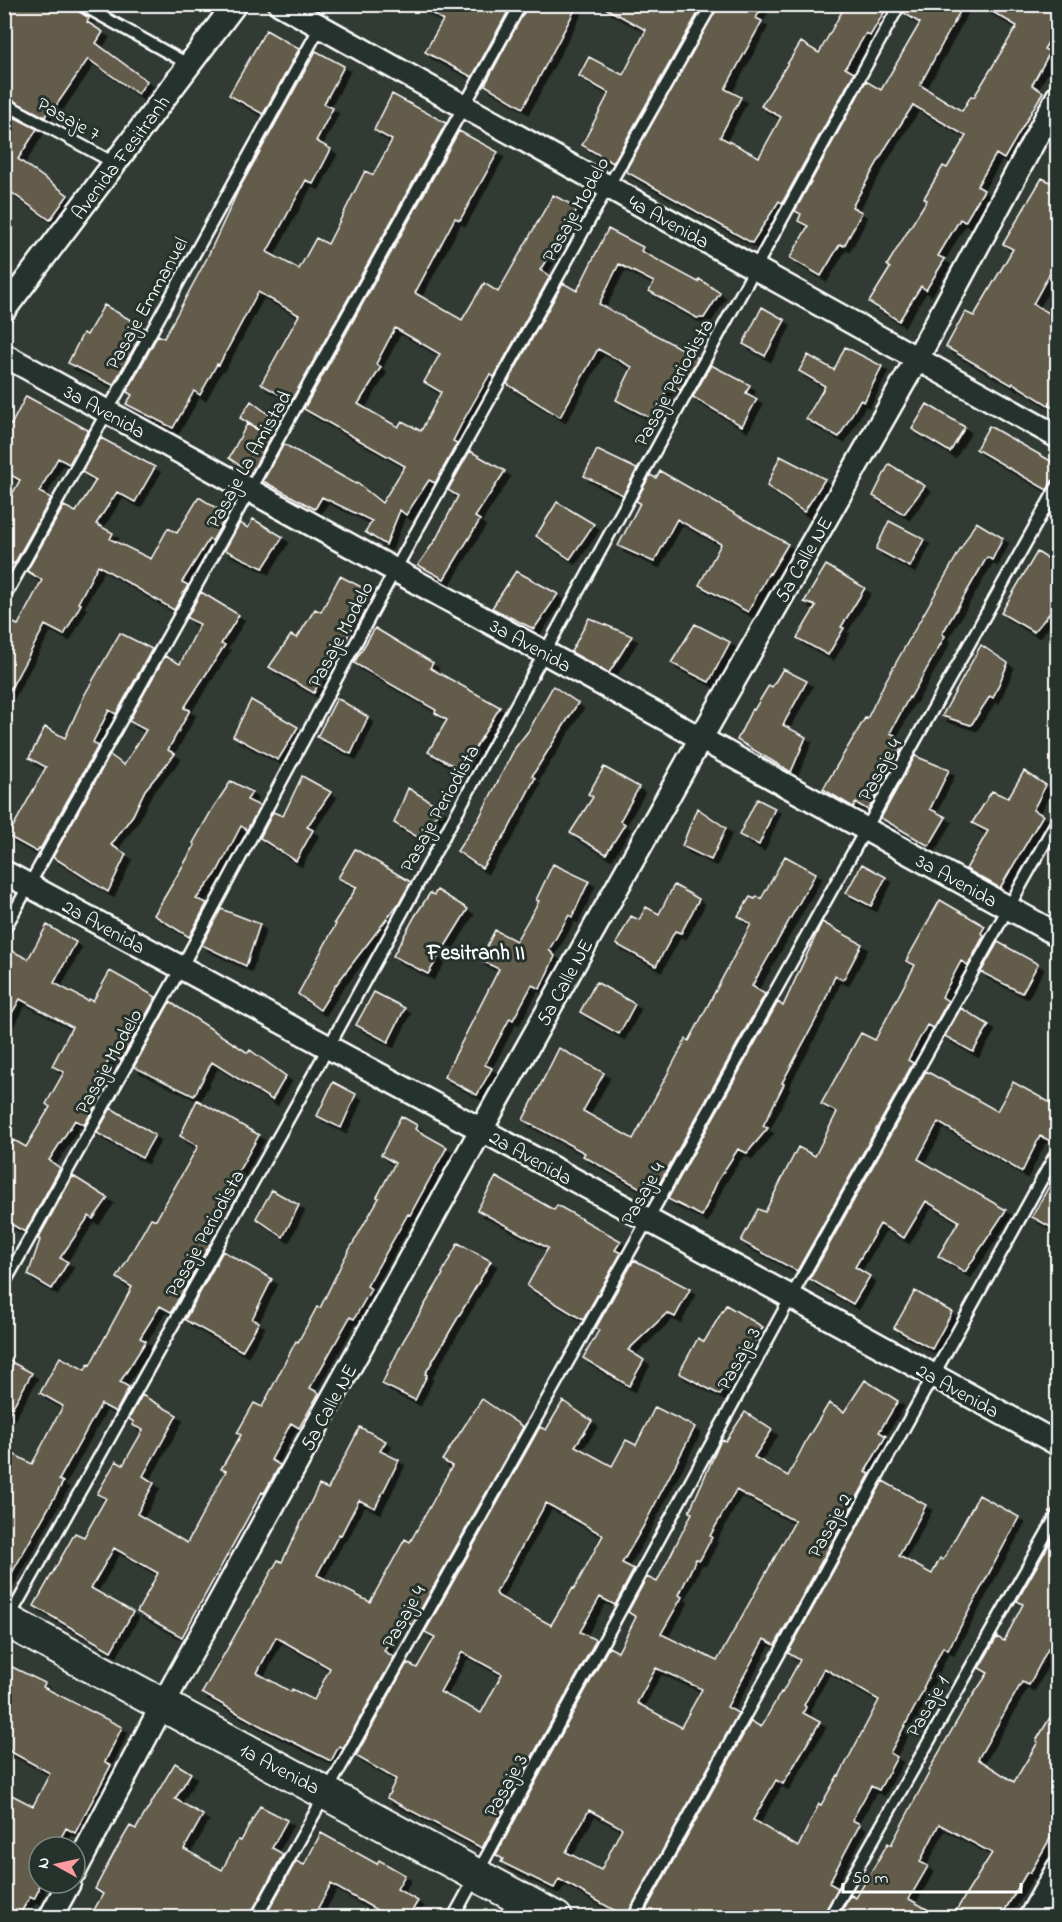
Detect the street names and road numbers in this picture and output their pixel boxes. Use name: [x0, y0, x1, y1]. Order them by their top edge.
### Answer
street label: Avenida Fesitranh: [66, 90, 178, 227]
street label: Pasaje 7: [31, 91, 105, 149]
street label: Pasaje Modelo: [536, 152, 618, 268]
street label: 4a Avenida: [622, 189, 714, 257]
street label: Pasaje Emmanuel: [100, 233, 197, 376]
street label: Pasaje Periodista: [628, 314, 722, 452]
street label: 3a Avenida: [58, 379, 150, 447]
street label: Pasaje La Amistad: [200, 386, 300, 534]
street label: 5a Calle NE: [769, 512, 842, 609]
street label: Pasaje Modelo: [302, 577, 382, 693]
street label: 3a Avenida: [484, 613, 576, 681]
street label: Pasaje 4: [852, 733, 910, 807]
street label: Pasaje Periodista: [394, 740, 488, 878]
street label: 3a Avenida: [910, 848, 1002, 916]
street label: 2a Avenida: [56, 893, 150, 963]
street label: 5a Calle NE: [530, 934, 602, 1032]
street label: Pasaje Modelo: [69, 1004, 151, 1120]
street label: 2a Avenida: [483, 1124, 577, 1194]
street label: Pasaje 4: [615, 1157, 673, 1231]
street label: Pasaje Periodista: [159, 1165, 253, 1303]
street label: Pasaje 3: [711, 1322, 769, 1396]
street label: 2a Avenida: [910, 1357, 1004, 1427]
street label: 5a Calle NE: [294, 1359, 366, 1457]
street label: Pasaje 2: [802, 1488, 861, 1564]
street label: Pasaje 4: [376, 1580, 434, 1654]
street label: Pasaje 1: [900, 1671, 958, 1743]
street label: 1a Avenida: [233, 1737, 324, 1803]
street label: Pasaje 3: [478, 1749, 536, 1823]

